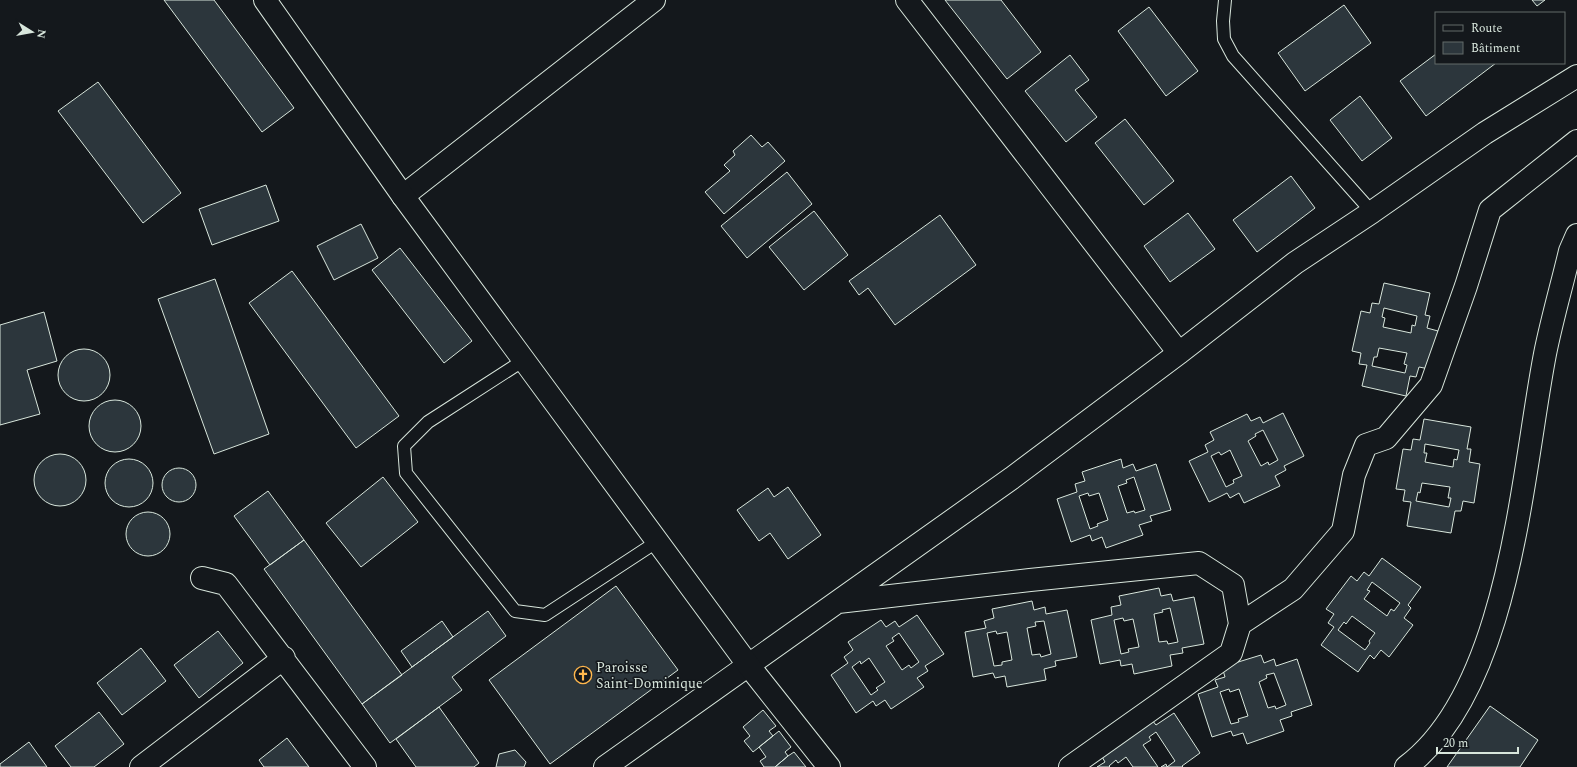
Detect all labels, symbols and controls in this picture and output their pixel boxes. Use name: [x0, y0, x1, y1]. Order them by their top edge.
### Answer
north arrow: [12, 12, 52, 52]
legend: [1435, 12, 1565, 64]
text: Route: [1471, 19, 1502, 38]
text: N: [32, 28, 51, 40]
text: Bâtiment: [1471, 39, 1520, 58]
place label: Paroisse Saint-Dominique: [596, 657, 703, 694]
church icon: Paroisse Saint-Dominique: [573, 665, 593, 685]
scale bar: [1437, 729, 1518, 755]
text: 20 m: [1443, 734, 1468, 753]

